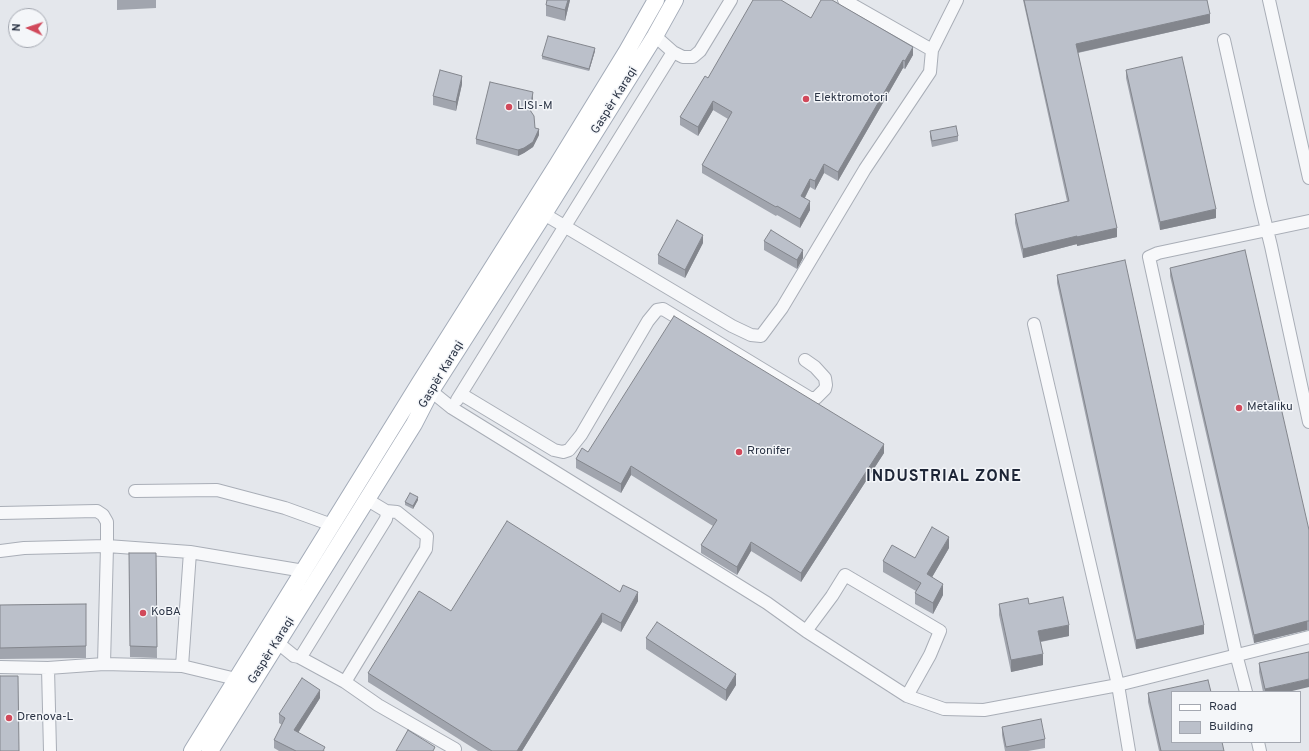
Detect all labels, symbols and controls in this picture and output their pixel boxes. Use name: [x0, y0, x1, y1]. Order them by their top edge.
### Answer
north arrow: [8, 8, 48, 48]
text: N: [10, 23, 24, 32]
street label: Gaspër Karaqi: [589, 65, 641, 137]
place label: Elektromotori: [814, 92, 888, 106]
marker: Elektromotori: [801, 94, 811, 104]
place label: LISI-M: [517, 100, 553, 114]
marker: LISI-M: [504, 102, 514, 112]
street label: Gaspër Karaqi: [416, 339, 468, 411]
place label: Metaliku: [1247, 401, 1293, 415]
marker: Metaliku: [1234, 403, 1244, 413]
place label: Rronifer: [747, 445, 791, 459]
marker: Rronifer: [734, 447, 744, 457]
district label: INDUSTRIAL ZONE: [866, 468, 1022, 488]
place label: KoBA: [151, 606, 181, 620]
marker: KoBA: [138, 608, 148, 618]
street label: Gaspër Karaqi: [246, 615, 298, 687]
legend: [1171, 691, 1301, 743]
text: Road: [1209, 699, 1237, 715]
place label: Drenova-L: [17, 711, 73, 725]
marker: Drenova-L: [4, 713, 14, 723]
text: Building: [1209, 719, 1253, 735]

